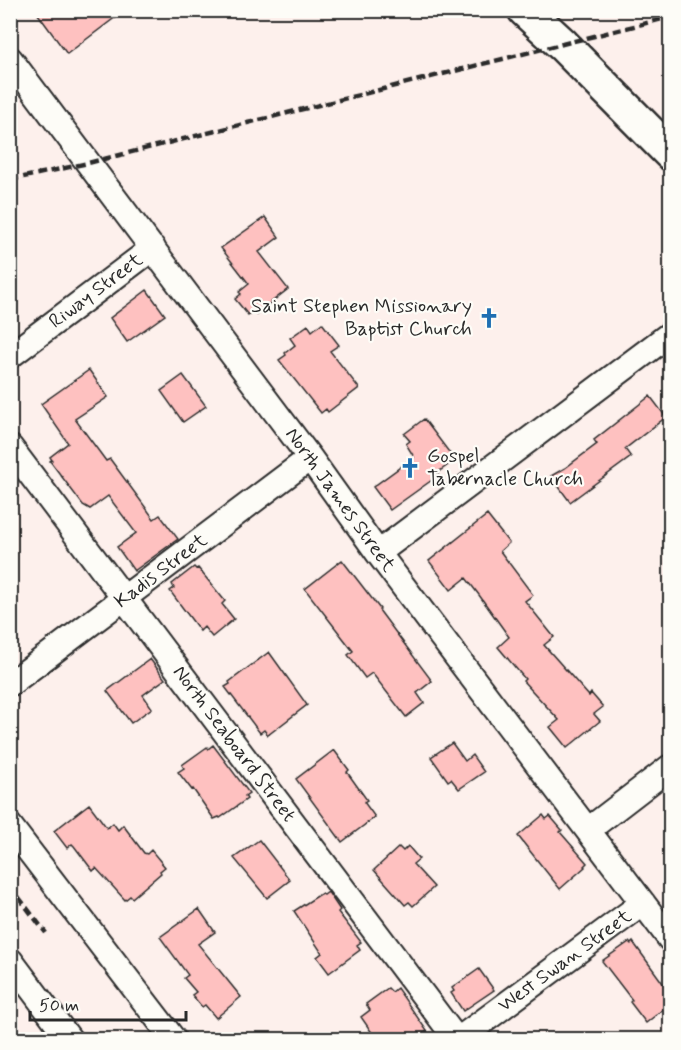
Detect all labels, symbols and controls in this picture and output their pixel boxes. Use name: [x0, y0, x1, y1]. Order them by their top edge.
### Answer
street label: Riway Street: [44, 247, 149, 335]
place label: Saint Stephen Missionary Baptist Church: [251, 293, 472, 343]
church icon: Saint Stephen Missionary Baptist Church: [477, 306, 501, 330]
street label: North James Street: [278, 422, 402, 578]
place label: Gospel Tabernacle Church: [427, 443, 583, 493]
church icon: Gospel Tabernacle Church: [398, 456, 422, 480]
street label: Kadis Street: [109, 527, 213, 615]
street label: North Seaboard Street: [166, 660, 302, 828]
street label: West Swan Street: [493, 903, 638, 1019]
scale bar: [30, 984, 186, 1022]
text: 50 m: [39, 994, 79, 1018]

